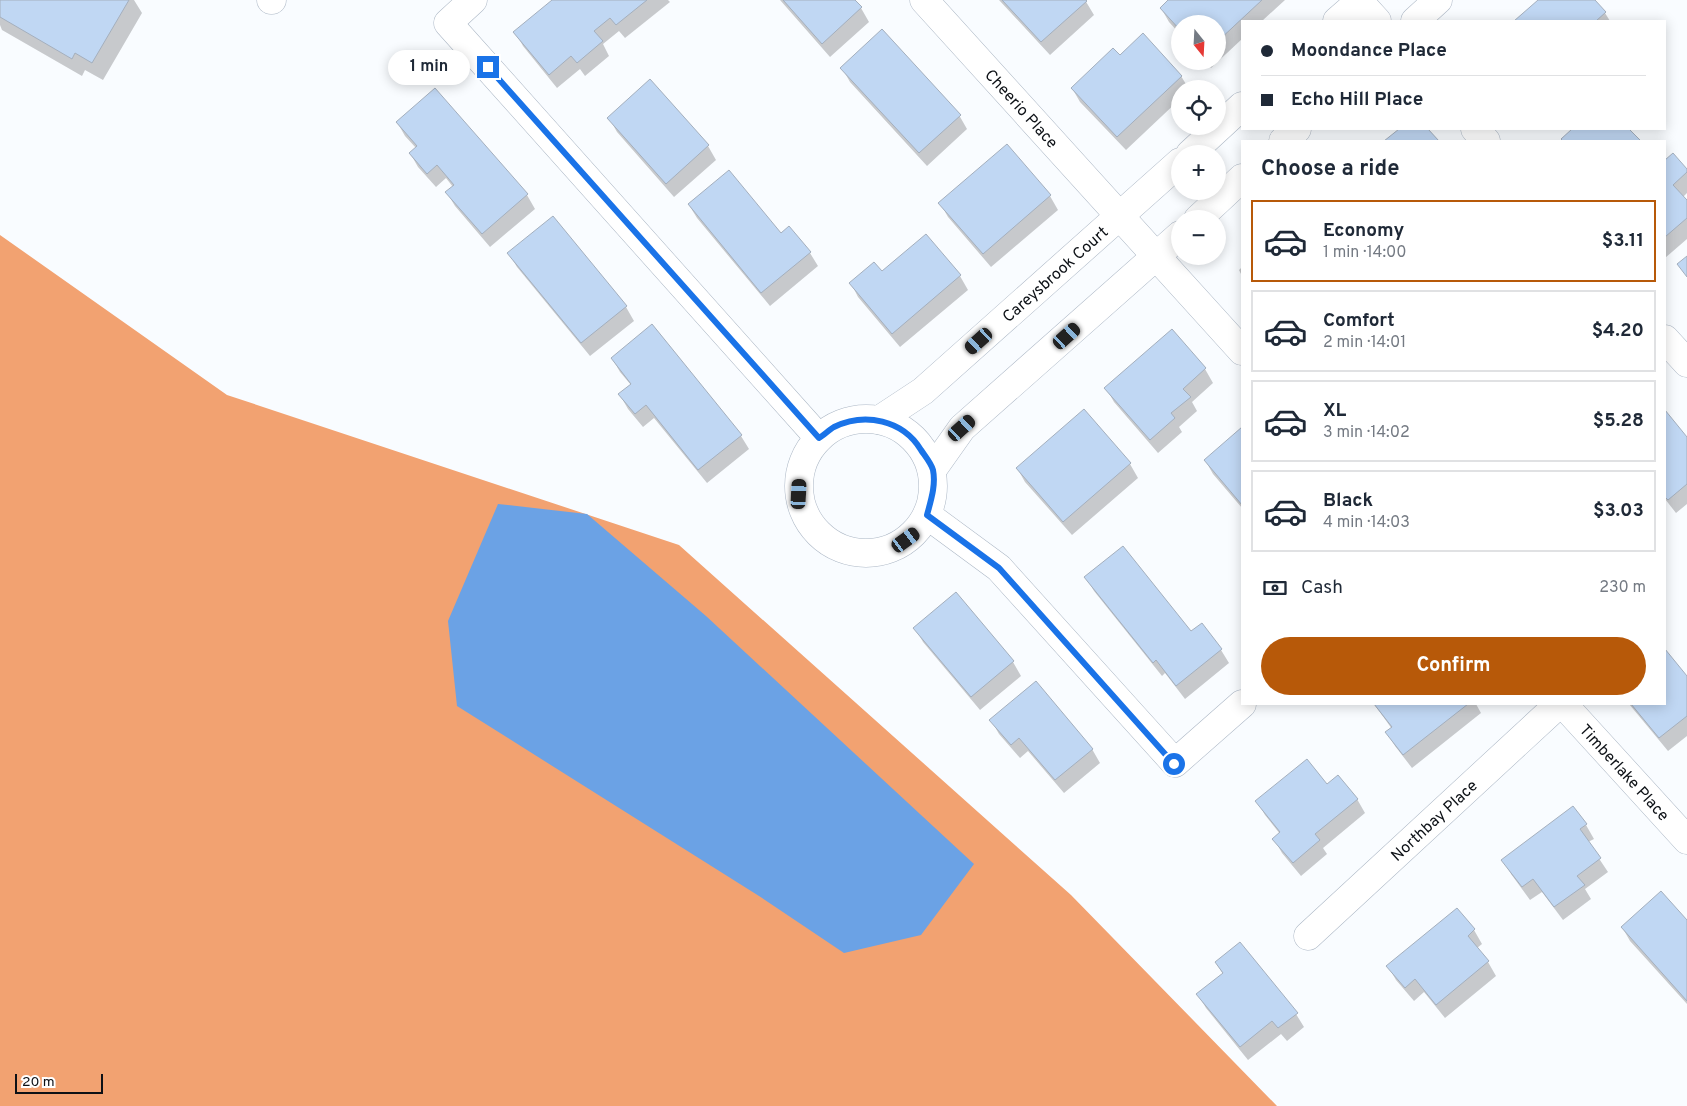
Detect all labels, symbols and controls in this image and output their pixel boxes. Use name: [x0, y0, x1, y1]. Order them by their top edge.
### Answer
north arrow: [1171, 15, 1226, 70]
map controls: [1171, 15, 1226, 265]
text: Moondance Place: [1291, 39, 1447, 63]
callout: 1 min: [388, 50, 470, 84]
route end: [477, 56, 499, 78]
text: 1 min: [410, 57, 448, 77]
street label: Cheerio Place: [980, 66, 1062, 153]
button: locate: [1171, 80, 1226, 135]
text: Echo Hill Place: [1291, 88, 1423, 112]
button: +: [1171, 145, 1226, 200]
text: Choose a ride: [1261, 156, 1399, 183]
button: −: [1171, 210, 1226, 265]
icon: car: [1263, 219, 1308, 264]
text: Economy: [1323, 219, 1404, 243]
street label: Careysbrook Court: [999, 223, 1113, 328]
text: $3.11: [1602, 229, 1644, 253]
text: 1 min · 14:00: [1323, 243, 1406, 263]
icon: car: [1263, 309, 1308, 354]
text: Comfort: [1323, 309, 1395, 333]
text: $4.20: [1592, 319, 1644, 343]
car: [1050, 320, 1083, 352]
car: [962, 325, 995, 357]
text: 2 min · 14:01: [1323, 333, 1406, 353]
icon: car: [1263, 399, 1308, 444]
text: XL: [1323, 399, 1346, 423]
text: $5.28: [1593, 409, 1644, 433]
car: [945, 412, 978, 444]
text: 3 min · 14:02: [1323, 423, 1410, 443]
car: [790, 479, 807, 509]
icon: car: [1263, 489, 1308, 534]
text: Black: [1323, 489, 1373, 513]
text: $3.03: [1593, 499, 1644, 523]
text: 4 min · 14:03: [1323, 513, 1410, 533]
car: [889, 525, 922, 555]
icon: cash: [1261, 574, 1289, 602]
text: Cash: [1301, 576, 1343, 600]
text: 230 m: [1599, 578, 1646, 598]
button: Confirm: [1261, 637, 1646, 695]
street label: Timberlake Place: [1574, 721, 1673, 826]
route start: [1163, 753, 1185, 775]
street label: Northbay Place: [1387, 776, 1482, 866]
scale bar: [15, 1071, 102, 1094]
text: 20 m: [22, 1074, 55, 1091]

